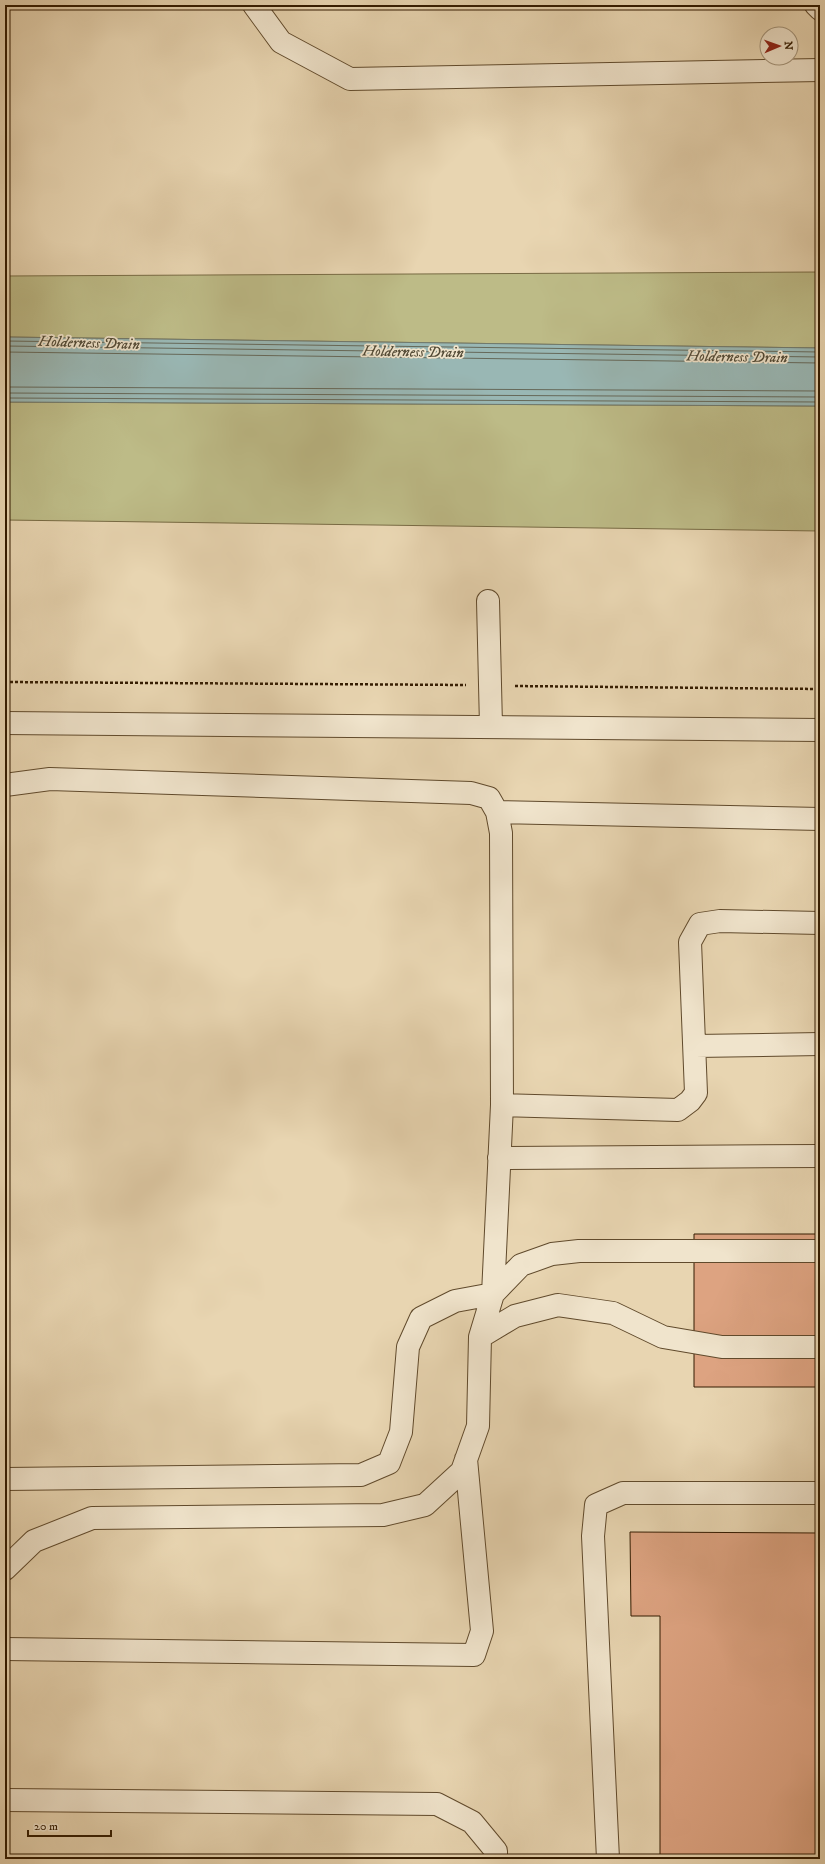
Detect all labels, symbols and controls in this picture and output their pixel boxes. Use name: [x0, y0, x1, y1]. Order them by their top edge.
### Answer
north arrow: [759, 26, 799, 66]
text: N: [781, 41, 795, 50]
water label: Holderness Drain: [37, 332, 140, 354]
water label: Holderness Drain: [361, 342, 464, 362]
water label: Holderness Drain: [685, 347, 788, 367]
scale bar: [28, 1812, 111, 1838]
text: 20 m: [34, 1819, 58, 1834]

